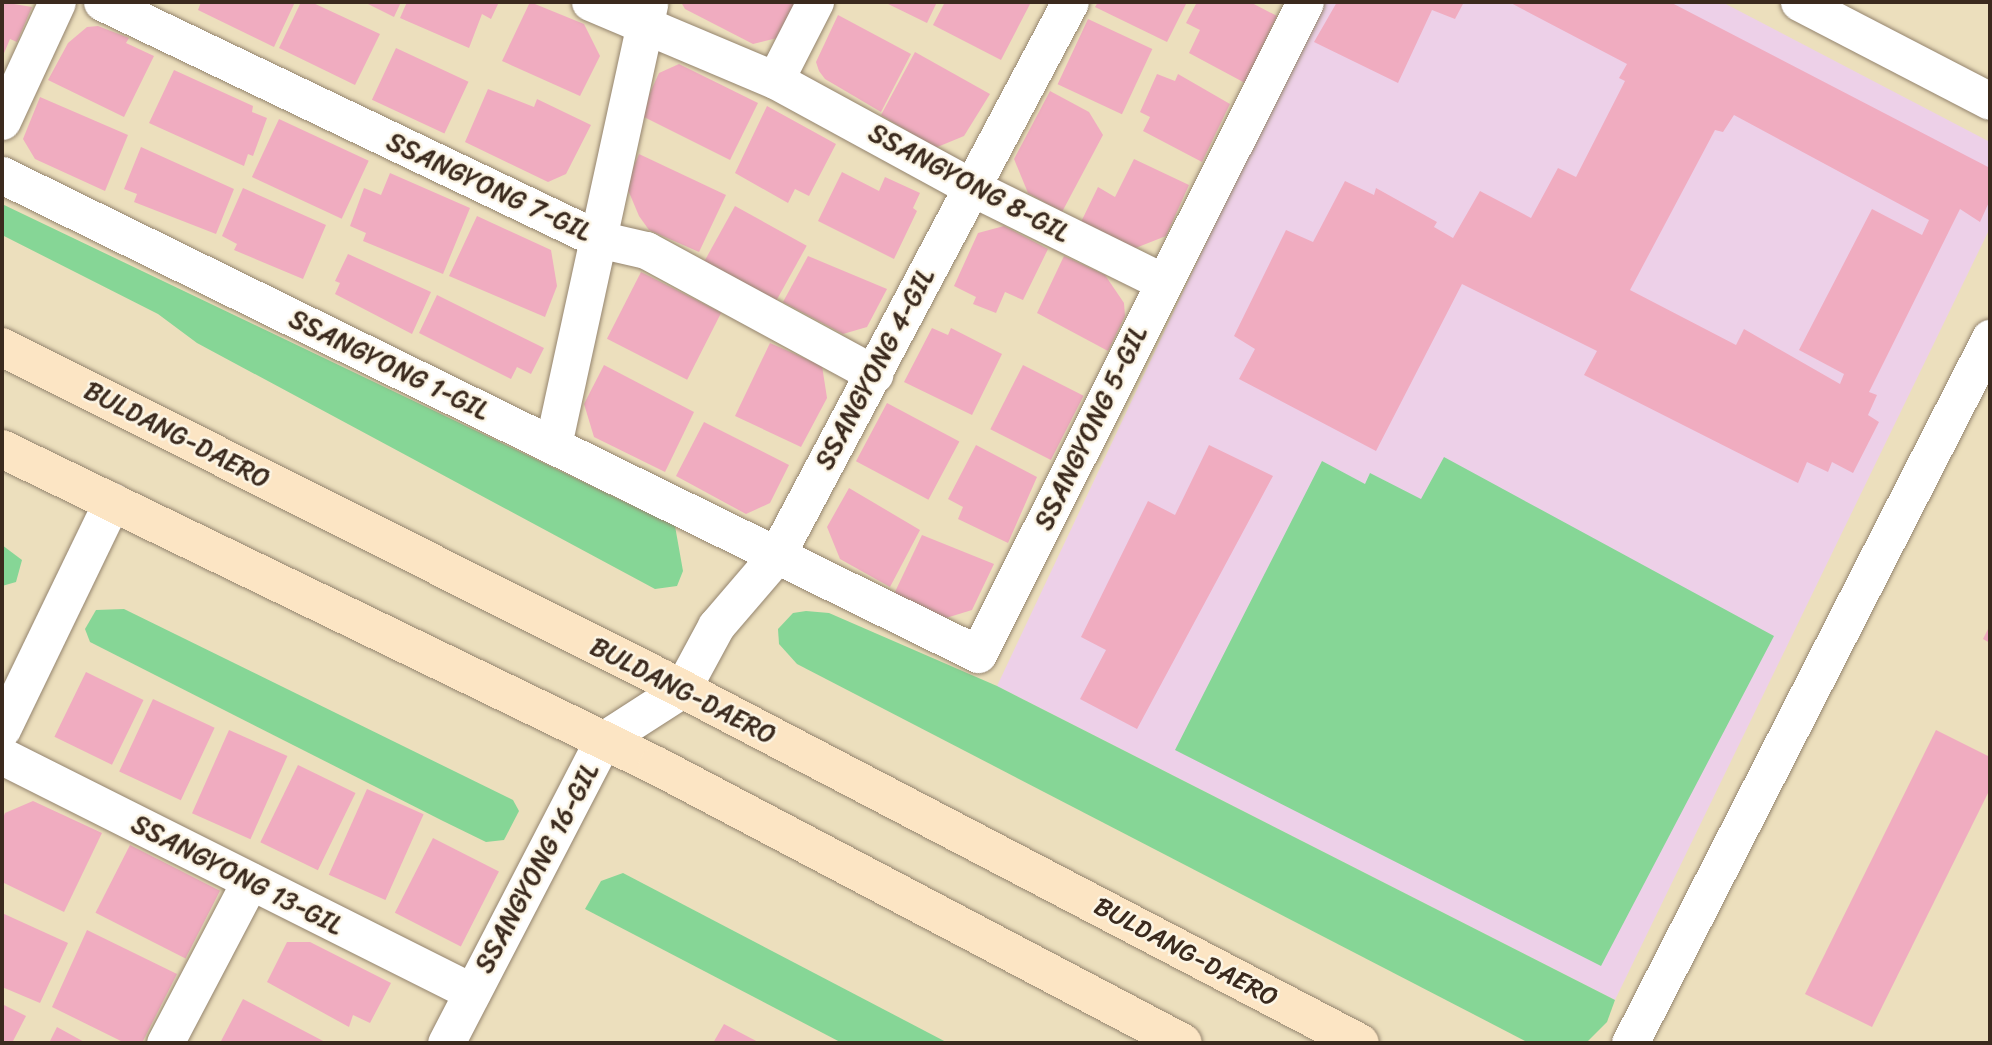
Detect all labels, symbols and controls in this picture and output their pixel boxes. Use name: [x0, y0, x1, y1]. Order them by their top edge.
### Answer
street label: SSANGYONG 8-GIL: [863, 117, 1075, 249]
street label: SSANGYONG 7-GIL: [382, 126, 596, 248]
street label: SSANGYONG 4-GIL: [809, 263, 941, 475]
street label: SSANGYONG 1-GIL: [284, 303, 494, 427]
street label: SSANGYONG 5-GIL: [1028, 321, 1154, 535]
street label: BULDANG-DAERO: [79, 375, 275, 495]
street label: BULDANG-DAERO: [585, 631, 781, 751]
street label: SSANGYONG 16-GIL: [468, 758, 606, 978]
street label: SSANGYONG 13-GIL: [126, 808, 348, 942]
street label: BULDANG-DAERO: [1089, 890, 1283, 1014]

